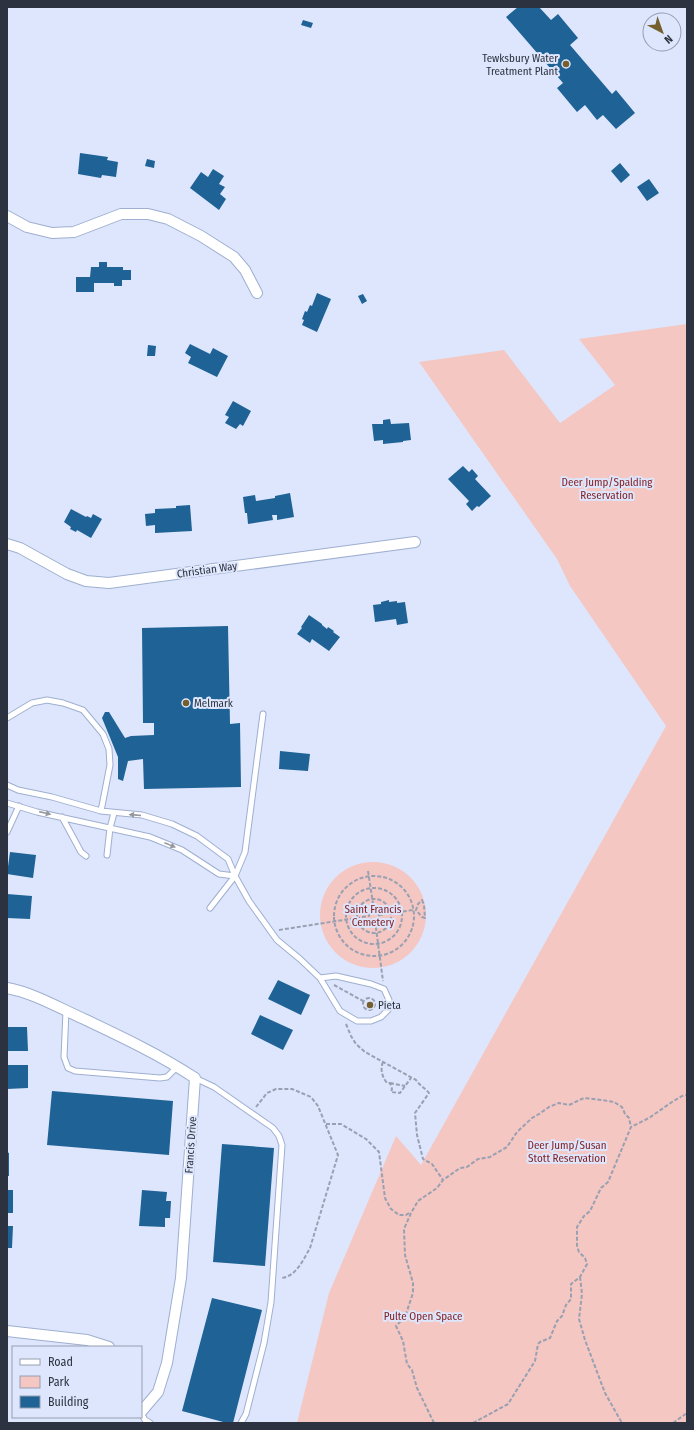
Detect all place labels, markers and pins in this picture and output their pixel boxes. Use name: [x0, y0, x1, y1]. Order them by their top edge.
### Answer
place label: Tewksbury Water Treatment Plant: [482, 52, 558, 78]
marker: Tewksbury Water Treatment Plant: [561, 59, 571, 69]
place label: Melmark: [194, 697, 234, 710]
marker: Melmark: [181, 698, 191, 708]
place label: Pieta: [378, 999, 401, 1012]
marker: Pieta: [365, 1000, 375, 1010]

